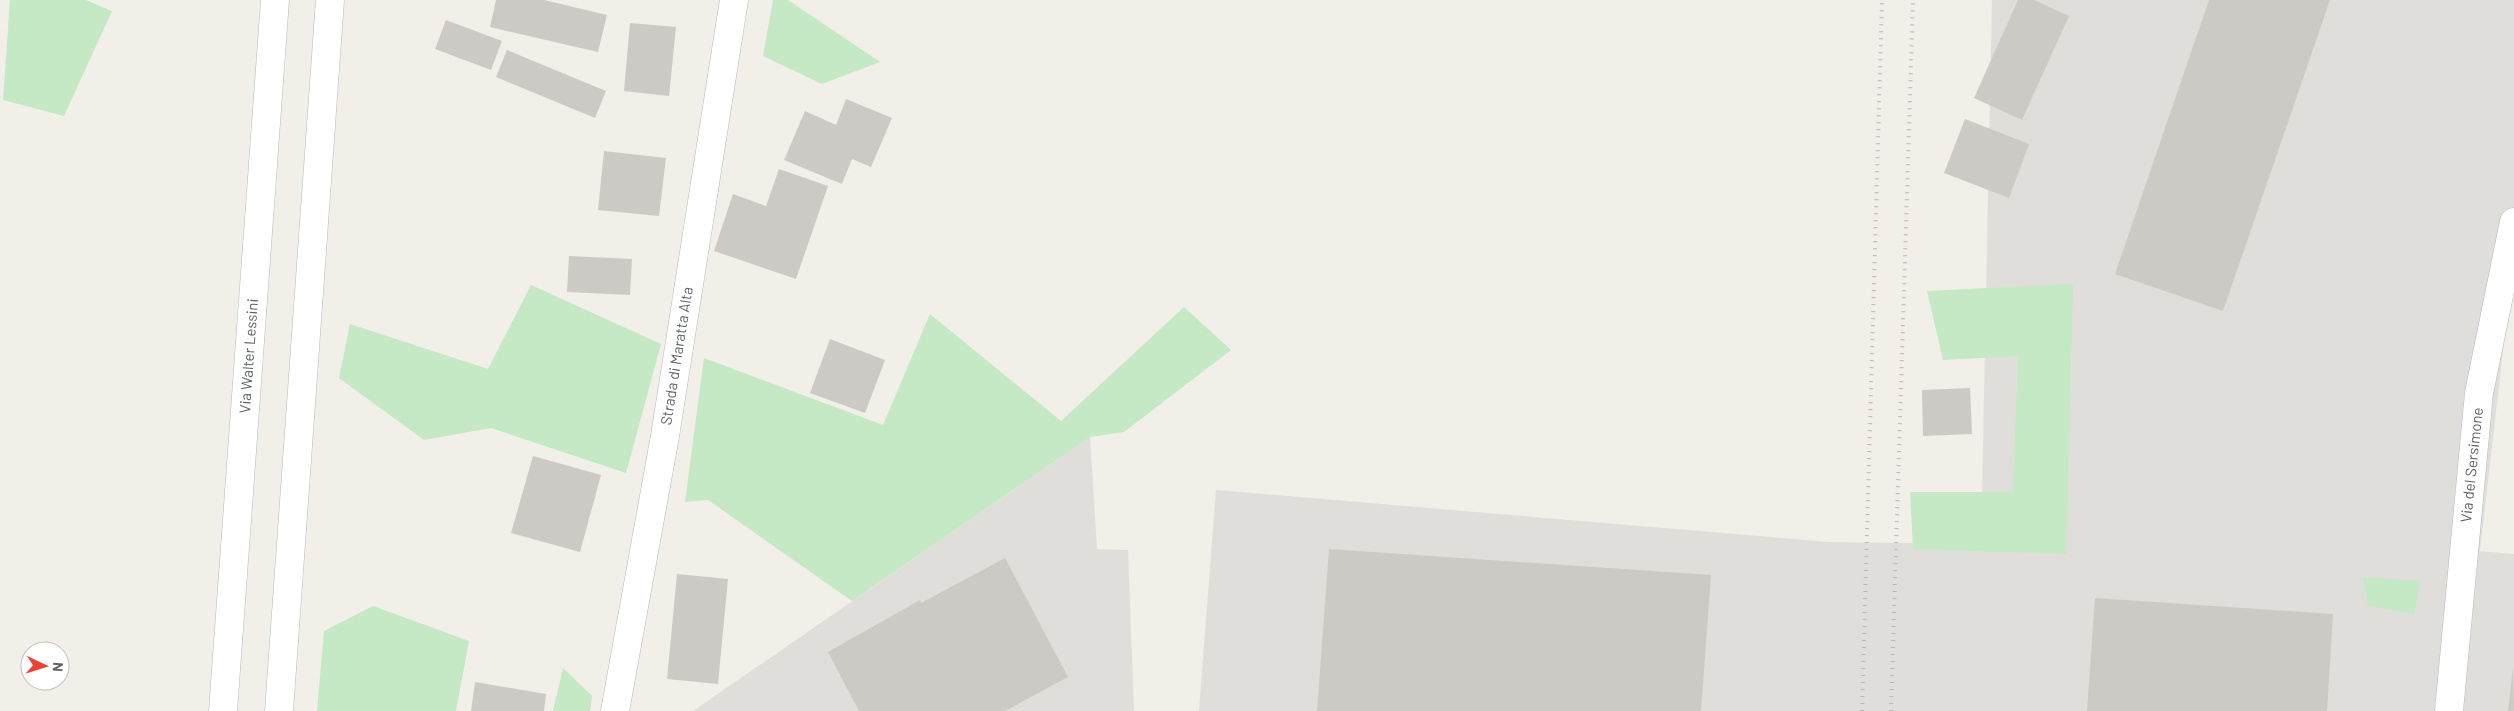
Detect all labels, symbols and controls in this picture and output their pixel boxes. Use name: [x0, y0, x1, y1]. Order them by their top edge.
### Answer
street label: Strada di Maratta Alta: [656, 285, 696, 426]
street label: Via Walter Lessini: [235, 298, 261, 414]
street label: Via del Sersimone: [2456, 406, 2486, 523]
north arrow: [20, 641, 70, 691]
text: N: [50, 662, 67, 672]

